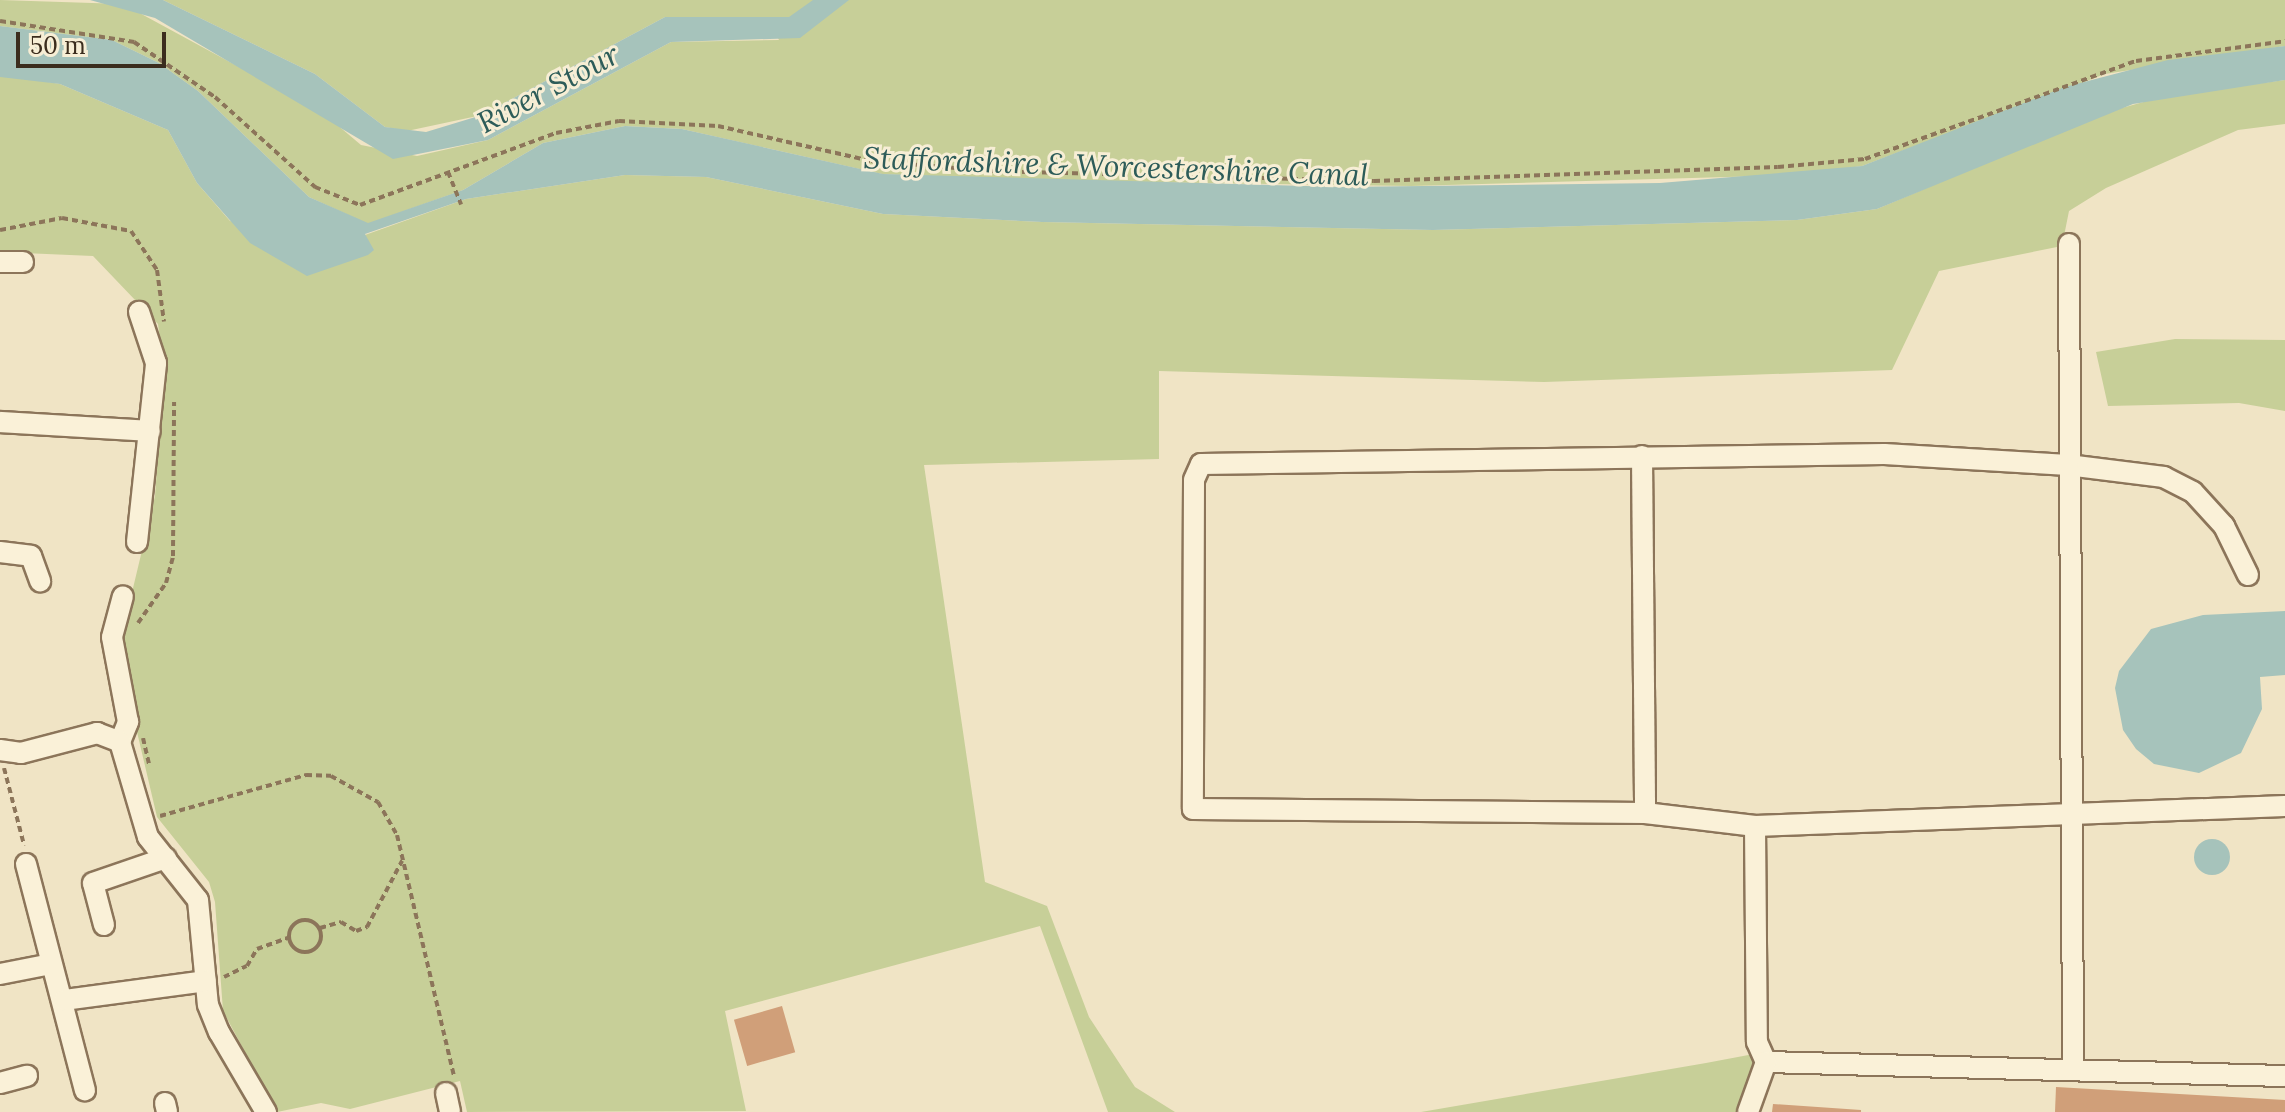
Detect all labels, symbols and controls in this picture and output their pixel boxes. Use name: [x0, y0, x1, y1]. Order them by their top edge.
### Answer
scale bar: [20, 16, 170, 66]
text: 50 m: [30, 30, 86, 61]
water label: River Stour: [471, 36, 625, 140]
water label: Staffordshire & Worcestershire Canal: [863, 139, 1369, 193]

